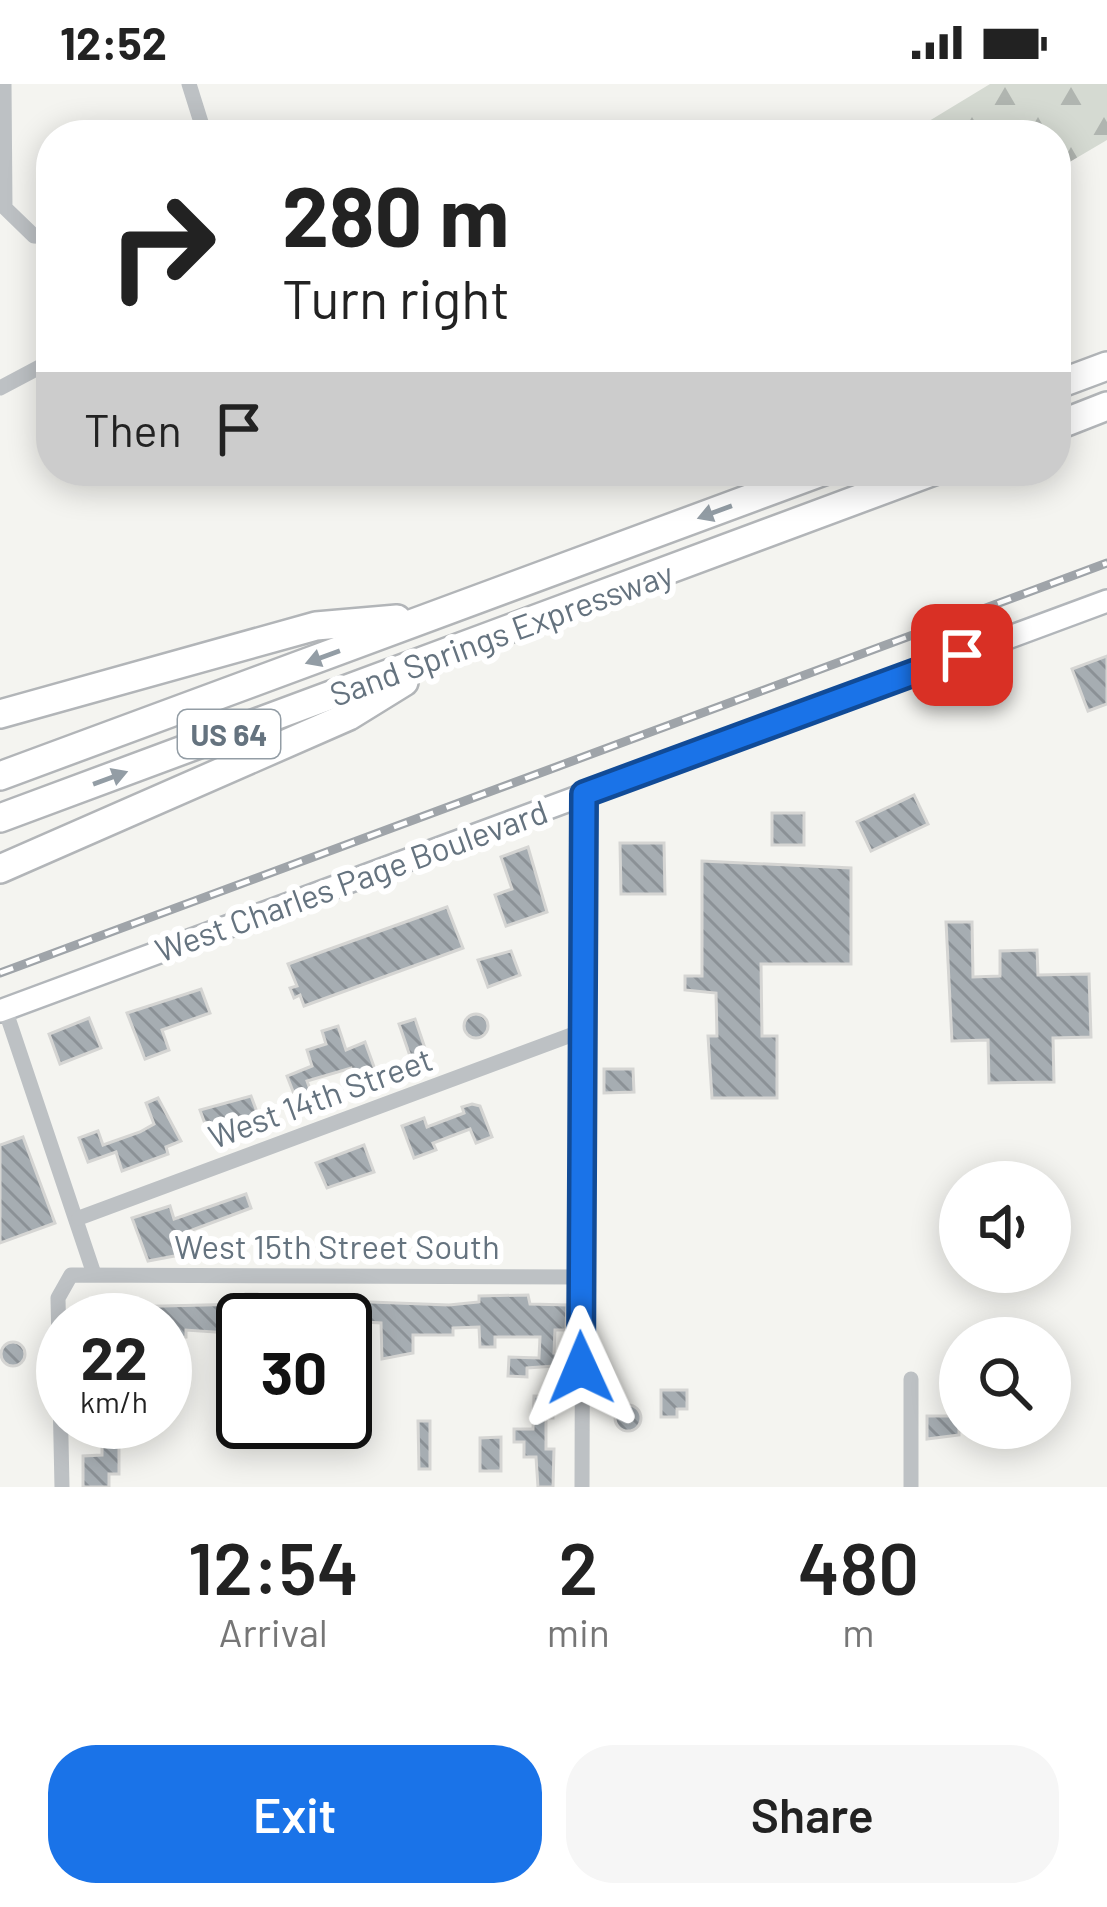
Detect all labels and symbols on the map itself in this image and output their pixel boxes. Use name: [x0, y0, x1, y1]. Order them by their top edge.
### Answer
one-way arrow: [696, 503, 732, 522]
street label: Sand Springs Expressway: [324, 552, 678, 714]
pin: [911, 604, 1013, 706]
one-way arrow: [305, 649, 341, 667]
road number: US 64: [178, 710, 280, 758]
one-way arrow: [92, 768, 128, 786]
street label: West Charles Page Boulevard: [149, 790, 553, 970]
street label: West 14th Street: [203, 1038, 437, 1156]
street label: West 15th Street South: [174, 1226, 500, 1266]
speed limit sign: 30: [216, 1293, 372, 1449]
position arrow: [518, 1305, 644, 1431]

